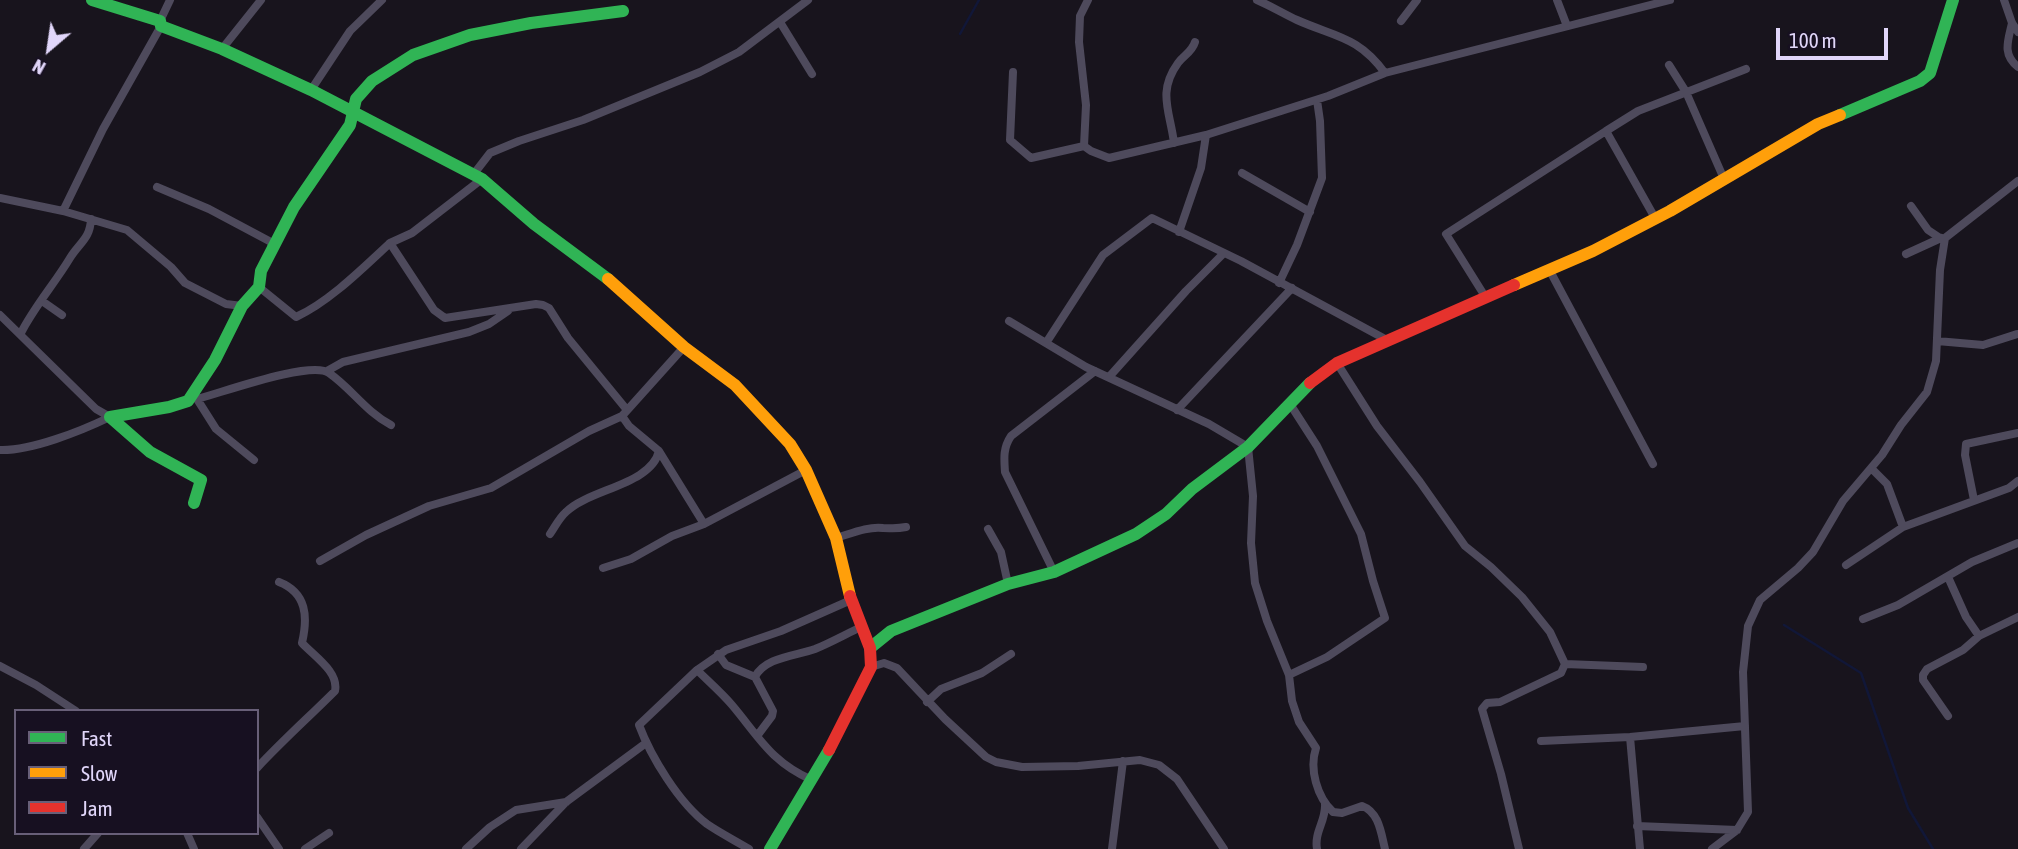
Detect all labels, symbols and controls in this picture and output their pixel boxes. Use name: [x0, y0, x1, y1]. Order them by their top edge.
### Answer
north arrow: [14, 14, 84, 84]
scale bar: [1780, 14, 1892, 58]
text: 100 m: [1789, 28, 1837, 52]
text: N: [29, 55, 49, 80]
legend: [14, 709, 259, 835]
text: Fast: [81, 726, 112, 750]
text: Slow: [81, 761, 117, 785]
text: Jam: [81, 796, 113, 820]

